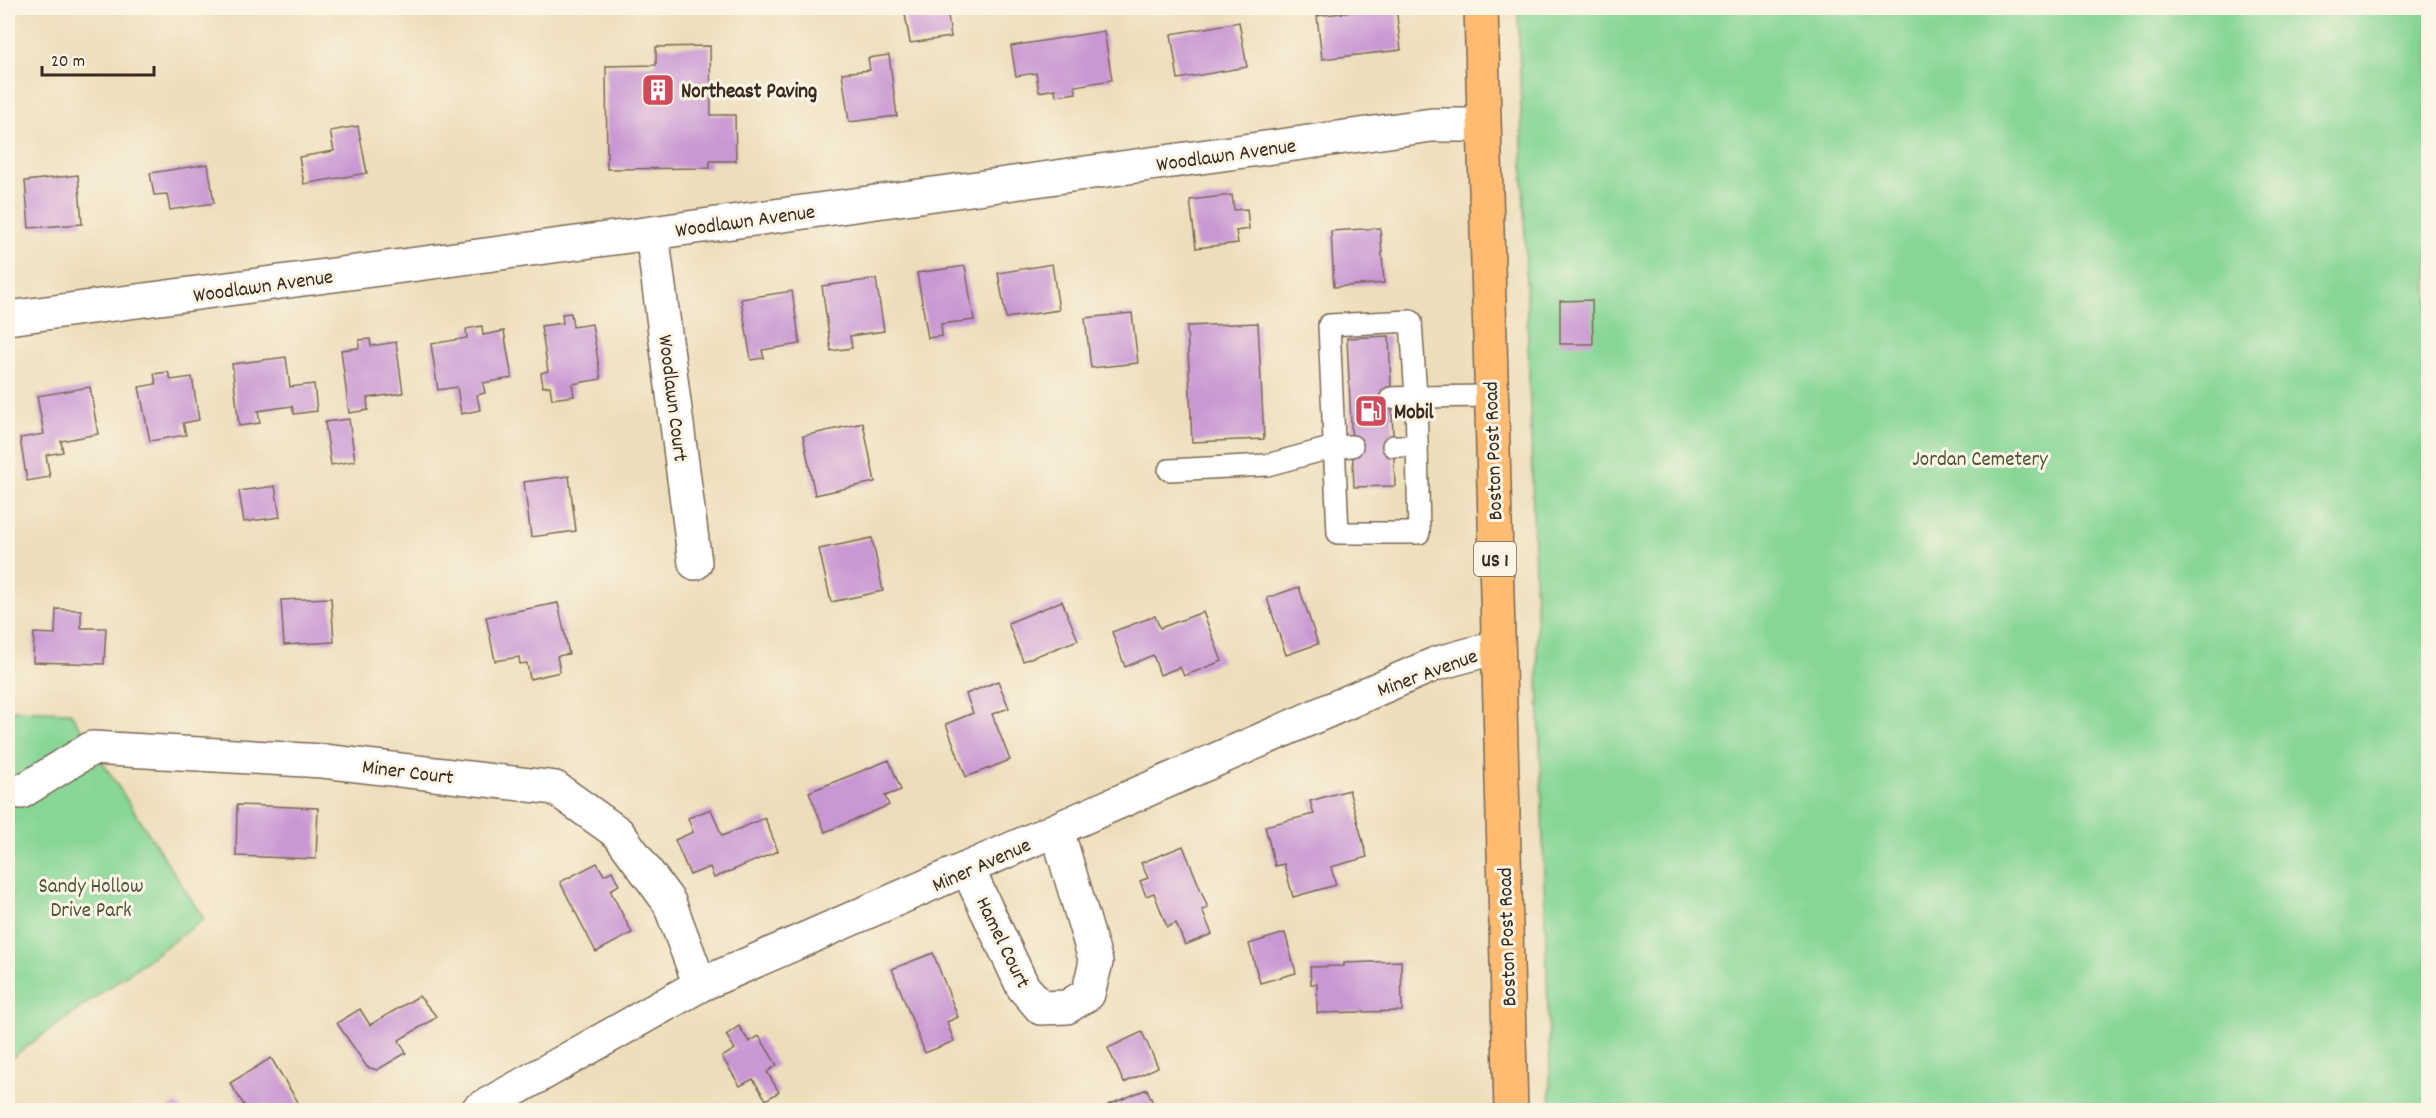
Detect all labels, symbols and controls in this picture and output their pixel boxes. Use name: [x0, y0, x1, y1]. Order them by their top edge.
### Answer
scale bar: [42, 39, 154, 77]
text: 20 m: [51, 50, 85, 75]
building icon: Northeast Paving: [640, 72, 676, 108]
place label: Northeast Paving: [681, 78, 817, 108]
street label: Woodlawn Avenue: [1155, 132, 1298, 182]
street label: Woodlawn Avenue: [674, 198, 817, 248]
street label: Woodlawn Avenue: [192, 263, 335, 313]
street label: Woodlawn Court: [648, 333, 694, 464]
street label: Boston Post Road: [1478, 381, 1512, 521]
fuel station icon: Mobil: [1353, 393, 1389, 429]
place label: Mobil: [1394, 399, 1435, 429]
park label: Jordan Cemetery: [1912, 446, 2048, 476]
road number: US 1: [1474, 542, 1516, 576]
street label: Miner Avenue: [1373, 643, 1483, 707]
street label: Miner Court: [360, 753, 455, 795]
street label: Miner Avenue: [928, 832, 1036, 902]
street label: Boston Post Road: [1492, 867, 1526, 1007]
park label: Sandy Hollow Drive Park: [39, 873, 143, 927]
street label: Hamel Court: [966, 893, 1036, 994]

